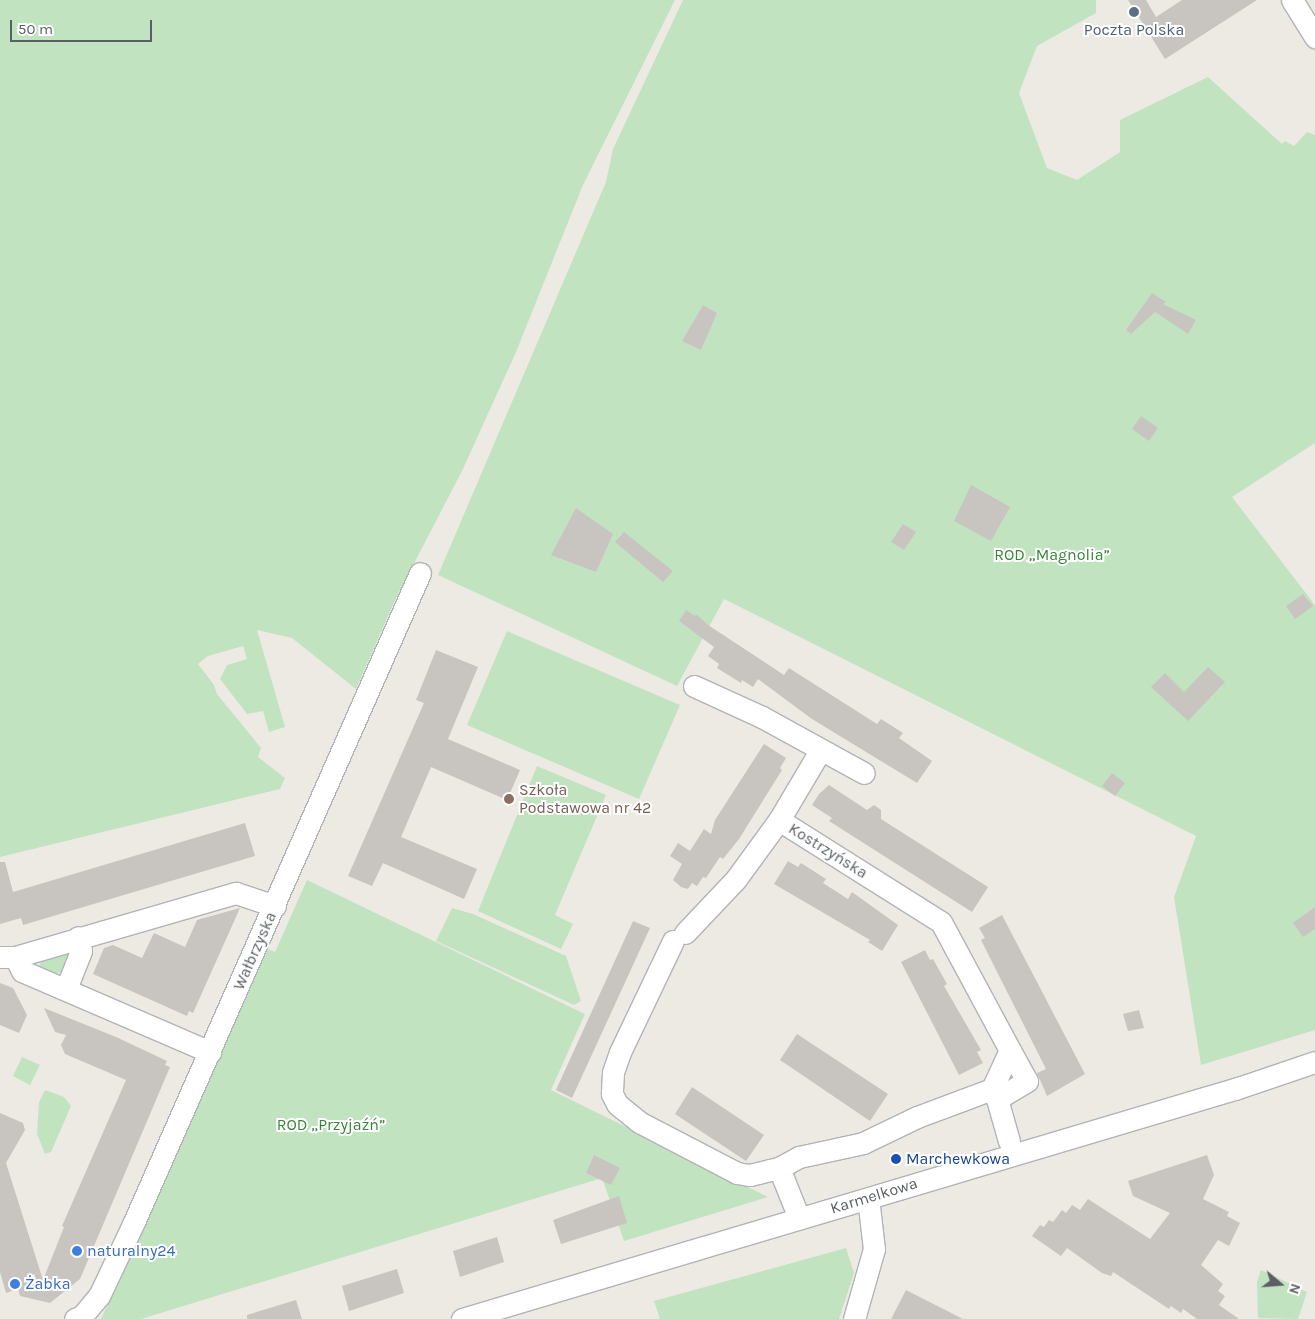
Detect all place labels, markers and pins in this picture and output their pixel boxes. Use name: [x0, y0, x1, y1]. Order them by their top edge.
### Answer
marker: Poczta Polska: [1128, 6, 1140, 18]
place label: Poczta Polska: [1084, 20, 1184, 40]
place label: Szkoła Podstawowa nr 42: [519, 780, 651, 818]
marker: Szkoła Podstawowa nr 42: [503, 793, 515, 805]
place label: Marchewkowa: [906, 1149, 1010, 1169]
marker: Marchewkowa: [890, 1153, 902, 1165]
place label: naturalny24: [87, 1241, 176, 1261]
marker: naturalny24: [71, 1245, 83, 1257]
place label: Żabka: [25, 1274, 71, 1294]
marker: Żabka: [9, 1278, 21, 1290]

